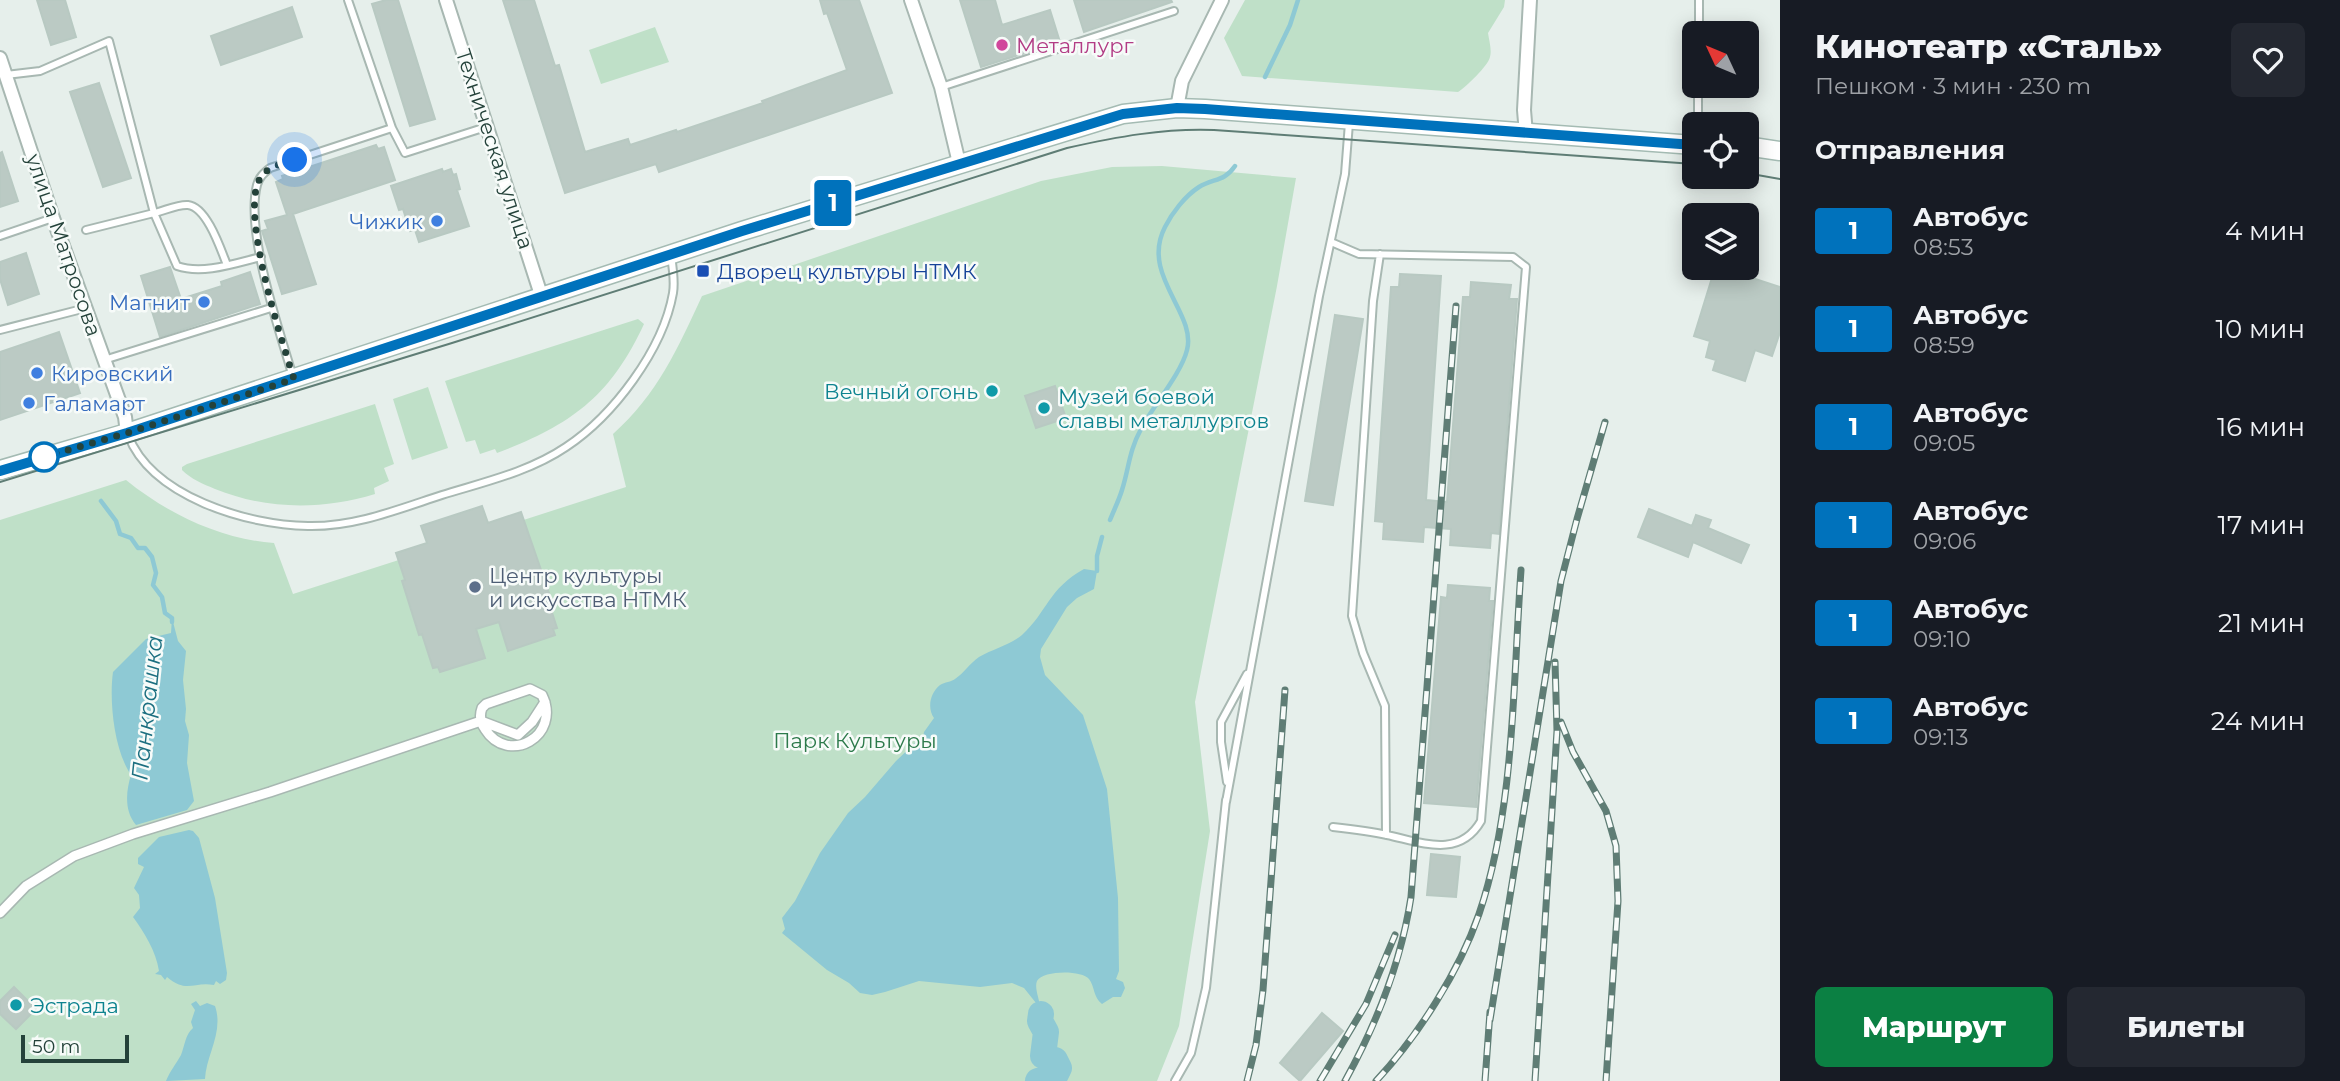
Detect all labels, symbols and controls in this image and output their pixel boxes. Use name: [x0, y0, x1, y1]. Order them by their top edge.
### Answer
north arrow: [1682, 21, 1759, 98]
map controls: [1682, 21, 1759, 280]
button: heart: [2231, 23, 2305, 97]
text: Кинотеатр «Сталь»: [1815, 26, 2163, 66]
place label: Металлург: [1016, 33, 1134, 58]
marker: Металлург: [994, 37, 1010, 53]
street label: Техническая улица: [451, 46, 539, 252]
text: Пешком · 3 мин · 230 m: [1815, 72, 2091, 100]
button: locate: [1682, 112, 1759, 189]
text: Отправления: [1815, 134, 2005, 166]
your location: [277, 142, 312, 177]
street label: улица Матросова: [21, 150, 107, 339]
line badge: 1: [810, 180, 856, 226]
text: 1: [828, 188, 838, 217]
text: Автобус: [1913, 201, 2028, 233]
button: layers: [1682, 203, 1759, 280]
place label: Чижик: [350, 209, 423, 234]
marker: Чижик: [429, 213, 445, 229]
text: 4 мин: [2225, 215, 2305, 247]
text: 1: [1849, 216, 1858, 245]
text: 08:53: [1913, 233, 1974, 261]
place label: Дворец культуры НТМК: [717, 259, 977, 284]
marker: Дворец культуры НТМК: [695, 263, 711, 279]
place label: Магнит: [109, 290, 190, 315]
marker: Магнит: [196, 294, 212, 310]
text: Автобус: [1913, 299, 2028, 331]
text: 10 мин: [2216, 313, 2305, 345]
text: 1: [1849, 314, 1858, 343]
text: 08:59: [1913, 331, 1975, 359]
place label: Кировский: [51, 361, 173, 386]
marker: Кировский: [29, 365, 45, 381]
place label: Вечный огонь: [824, 379, 978, 404]
marker: Вечный огонь: [984, 383, 1000, 399]
place label: Музей боевой славы металлургов: [1058, 384, 1269, 433]
place label: Галамарт: [43, 391, 145, 416]
marker: Галамарт: [21, 395, 37, 411]
text: Автобус: [1913, 397, 2028, 429]
marker: Музей боевой славы металлургов: [1036, 400, 1052, 416]
text: 16 мин: [2217, 411, 2305, 443]
text: 1: [1849, 412, 1858, 441]
text: 09:05: [1913, 429, 1975, 457]
unlabelled marker: [29, 442, 59, 472]
text: Автобус: [1913, 495, 2028, 527]
text: 17 мин: [2218, 509, 2305, 541]
text: 1: [1849, 510, 1858, 539]
text: 09:06: [1913, 527, 1976, 555]
place label: Центр культуры и искусства НТМК: [489, 563, 687, 612]
marker: Центр культуры и искусства НТМК: [467, 579, 483, 595]
text: Автобус: [1913, 593, 2028, 625]
text: 21 мин: [2218, 607, 2305, 639]
text: 1: [1849, 608, 1858, 637]
text: 09:10: [1913, 625, 1971, 653]
water label: Панкрашка: [125, 634, 169, 782]
text: Автобус: [1913, 691, 2028, 723]
text: 24 мин: [2211, 705, 2305, 737]
text: 1: [1849, 706, 1858, 735]
text: 09:13: [1913, 723, 1968, 751]
park label: Парк Культуры: [773, 728, 937, 753]
button: Маршрут: [1815, 987, 2053, 1067]
button: Билеты: [2067, 987, 2305, 1067]
place label: Эстрада: [30, 993, 119, 1018]
marker: Эстрада: [8, 997, 24, 1013]
scale bar: [21, 1032, 130, 1064]
text: 50 m: [32, 1035, 80, 1058]

